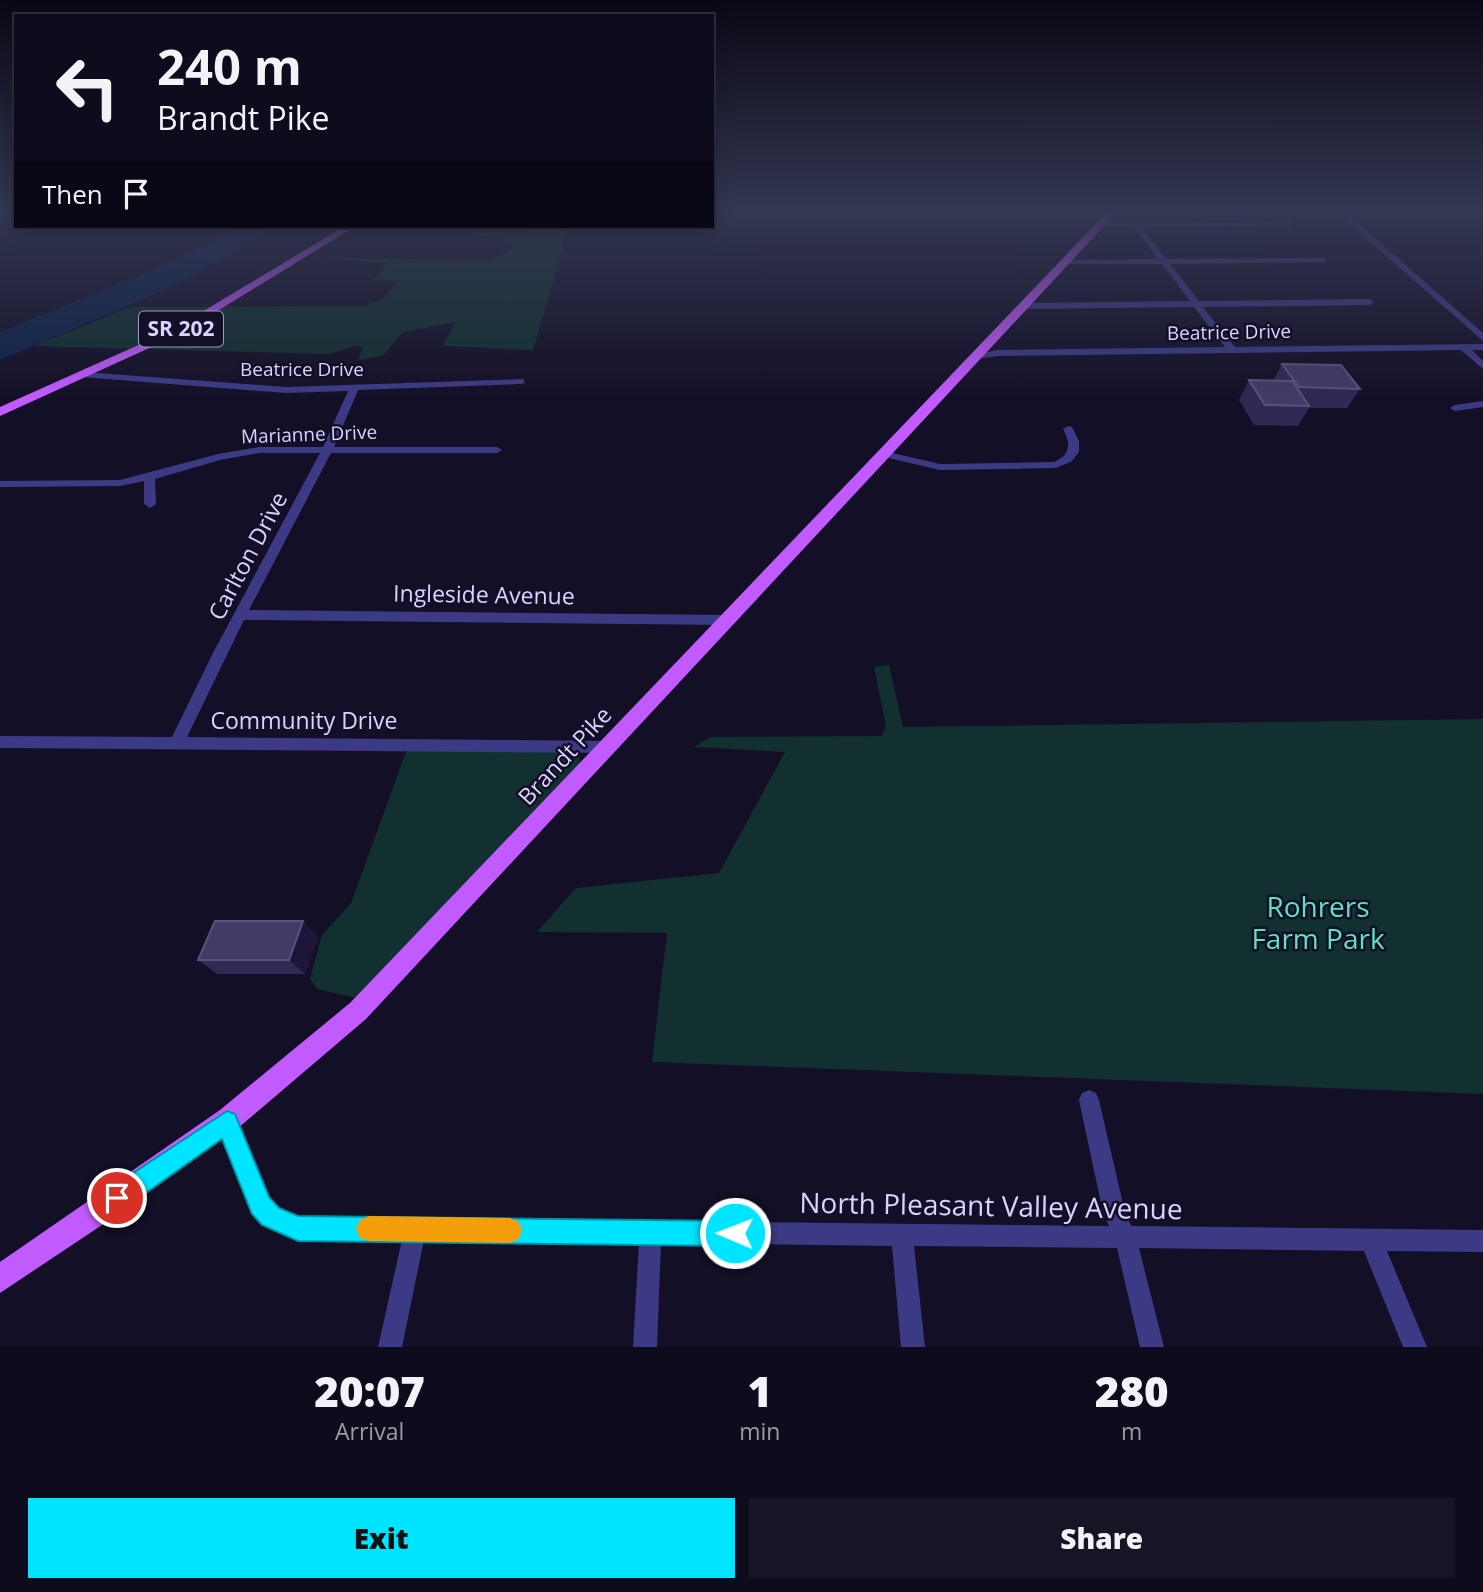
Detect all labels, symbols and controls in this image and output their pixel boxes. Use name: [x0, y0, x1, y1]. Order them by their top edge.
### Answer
text: 240 m: [157, 33, 302, 99]
icon: left: [42, 42, 133, 133]
text: Brandt Pike: [157, 96, 330, 139]
icon: arrive: [117, 175, 155, 213]
text: Then: [42, 176, 103, 212]
road number: SR 202: [139, 312, 223, 346]
street label: Beatrice Drive: [1167, 318, 1291, 346]
street label: Beatrice Drive: [240, 356, 364, 382]
street label: Marianne Drive: [240, 419, 378, 449]
street label: Carlton Drive: [200, 486, 294, 625]
street label: Ingleside Avenue: [393, 576, 575, 612]
street label: Brandt Pike: [510, 699, 618, 812]
street label: Community Drive: [211, 704, 397, 736]
park label: Rohrers Farm Park: [1251, 887, 1385, 957]
pin: [87, 1168, 147, 1228]
icon: arrive: [98, 1179, 136, 1217]
street label: North Pleasant Valley Avenue: [799, 1183, 1183, 1227]
position arrow: [698, 1196, 772, 1270]
text: 20:07: [314, 1362, 425, 1419]
text: 1: [748, 1362, 772, 1419]
text: 280: [1095, 1362, 1169, 1419]
text: Arrival: [335, 1415, 404, 1447]
text: min: [739, 1415, 780, 1447]
text: m: [1121, 1415, 1142, 1447]
button: Exit: [28, 1498, 735, 1578]
button: Share: [749, 1498, 1455, 1578]

